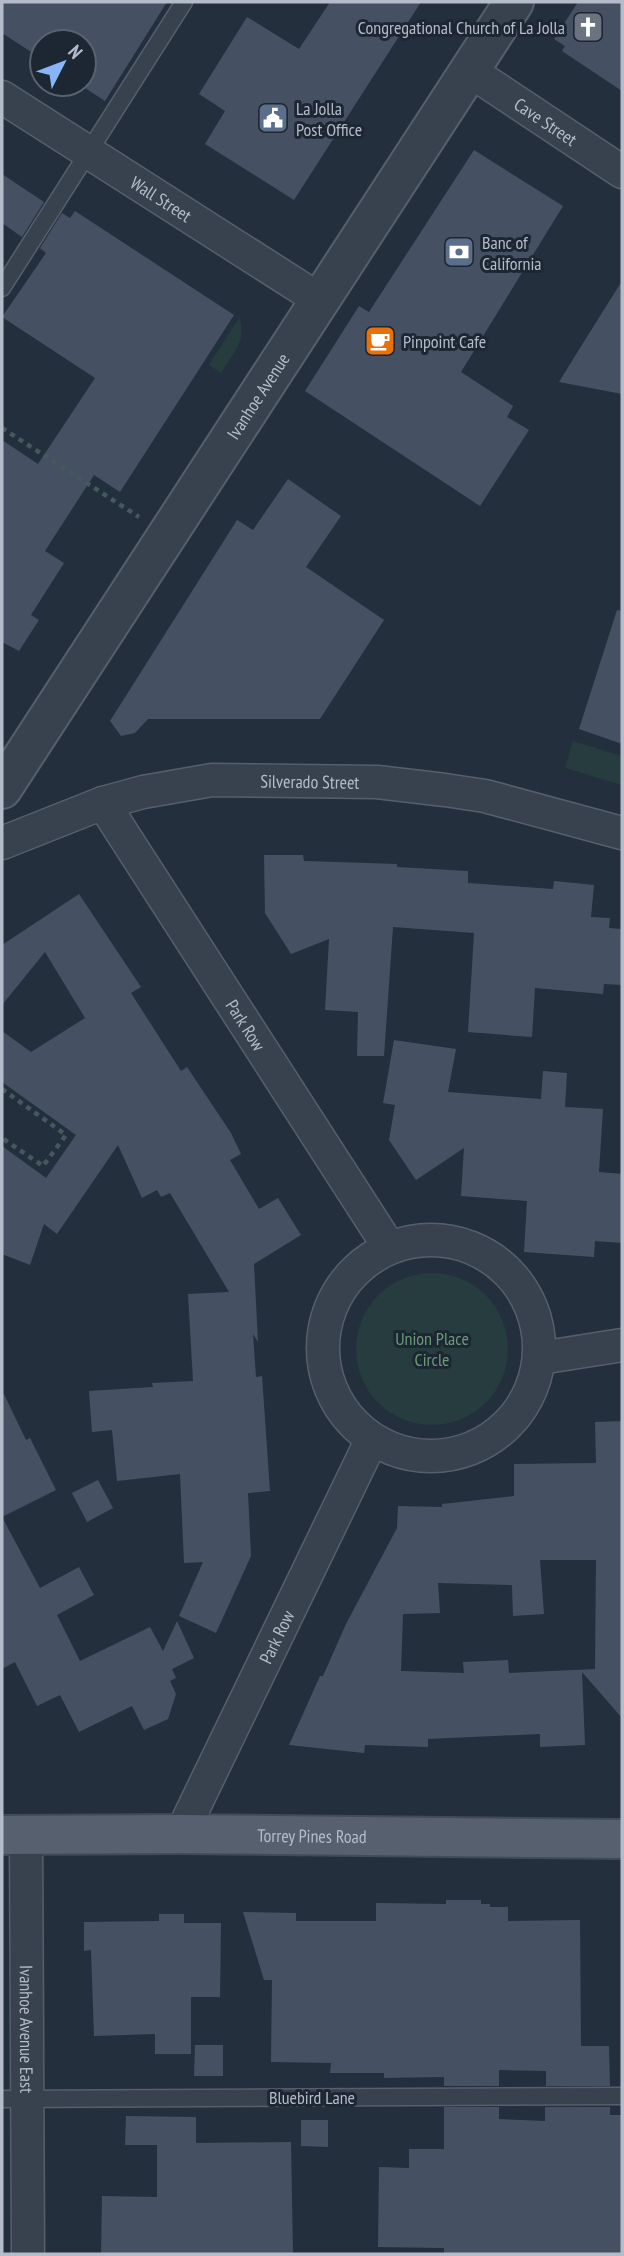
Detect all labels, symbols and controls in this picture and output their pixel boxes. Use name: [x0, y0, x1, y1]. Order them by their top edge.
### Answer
church icon: Congregational Church of La Jolla: [571, 10, 605, 44]
place label: Congregational Church of La Jolla: [358, 16, 565, 39]
north arrow: [28, 28, 98, 98]
text: N: [63, 40, 88, 63]
street label: Cave Street: [510, 92, 582, 151]
place label: La Jolla Post Office: [296, 97, 362, 141]
public building icon: La Jolla Post Office: [256, 101, 290, 135]
street label: Wall Street: [126, 171, 196, 227]
place label: Banc of California: [482, 231, 542, 275]
bank icon: Banc of California: [442, 235, 476, 269]
cafe icon: Pinpoint Cafe: [363, 324, 397, 358]
place label: Pinpoint Cafe: [403, 330, 486, 353]
street label: Ivanhoe Avenue: [221, 348, 294, 443]
street label: Silverado Street: [260, 769, 360, 793]
street label: Park Row: [221, 995, 271, 1055]
park label: Union Place Circle: [395, 1327, 469, 1371]
street label: Park Row: [254, 1606, 299, 1667]
street label: Torrey Pines Road: [257, 1823, 367, 1848]
street label: Ivanhoe Avenue East: [15, 1965, 39, 2093]
street label: Bluebird Lane: [269, 2086, 355, 2109]

